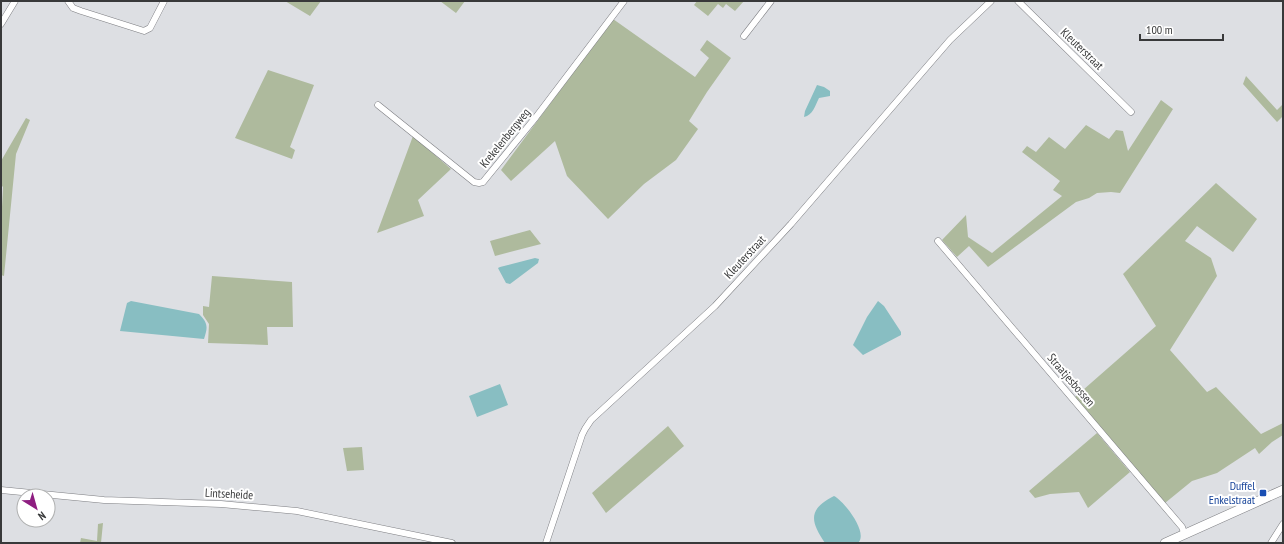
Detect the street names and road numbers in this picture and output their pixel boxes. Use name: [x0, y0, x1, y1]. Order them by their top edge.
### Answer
street label: Kleuterstraat: [1058, 25, 1107, 73]
street label: Krekelenbergweg: [476, 105, 533, 170]
street label: Kleuterstraat: [721, 231, 769, 281]
street label: Straatjesbossen: [1044, 350, 1098, 409]
street label: Lintseheide: [205, 485, 254, 502]

